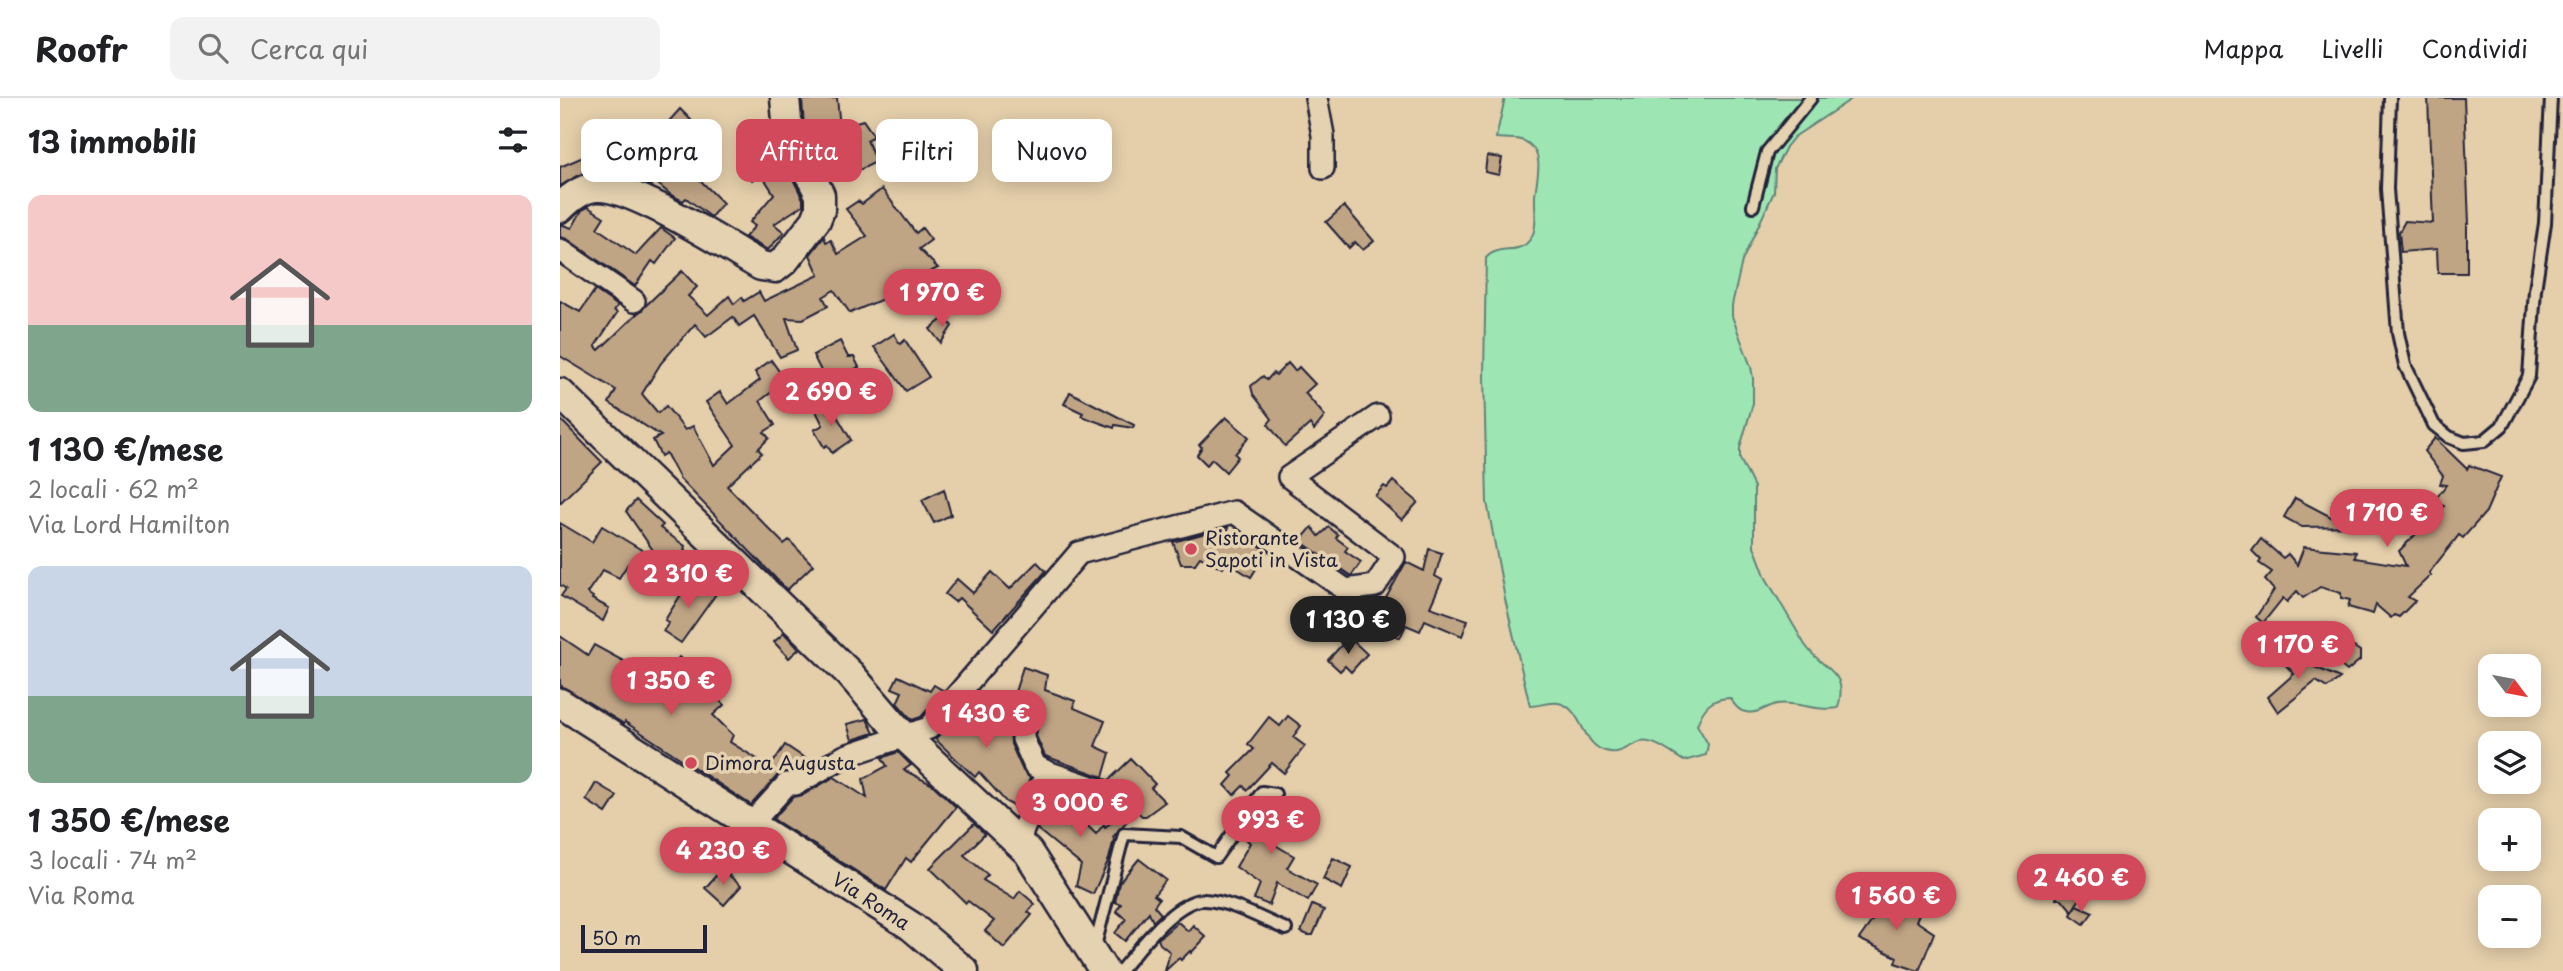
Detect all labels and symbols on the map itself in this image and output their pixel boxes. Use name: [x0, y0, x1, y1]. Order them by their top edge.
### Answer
pin: 1 970 €: [877, 270, 1007, 329]
pin: 2 690 €: [766, 368, 896, 428]
pin: 1 710 €: [2322, 490, 2452, 549]
place label: Ristorante Sapoti in Vista: [1205, 523, 1338, 573]
marker: Ristorante Sapoti in Vista: [1183, 541, 1199, 557]
pin: 2 310 €: [623, 550, 753, 610]
pin: 1 130 €: [1283, 596, 1413, 656]
pin: 1 170 €: [2233, 622, 2363, 681]
north arrow: [2478, 654, 2541, 718]
pin: 1 350 €: [606, 658, 736, 717]
pin: 1 430 €: [921, 690, 1051, 750]
place label: Dimora Augusta: [705, 748, 856, 776]
marker: Dimora Augusta: [683, 755, 699, 771]
pin: 3 000 €: [1015, 780, 1145, 839]
pin: 993 €: [1222, 796, 1320, 856]
pin: 4 230 €: [658, 828, 788, 887]
pin: 2 460 €: [2016, 854, 2146, 914]
street label: Via Roma: [827, 865, 916, 936]
pin: 1 560 €: [1831, 872, 1961, 932]
scale bar: [581, 922, 707, 954]

